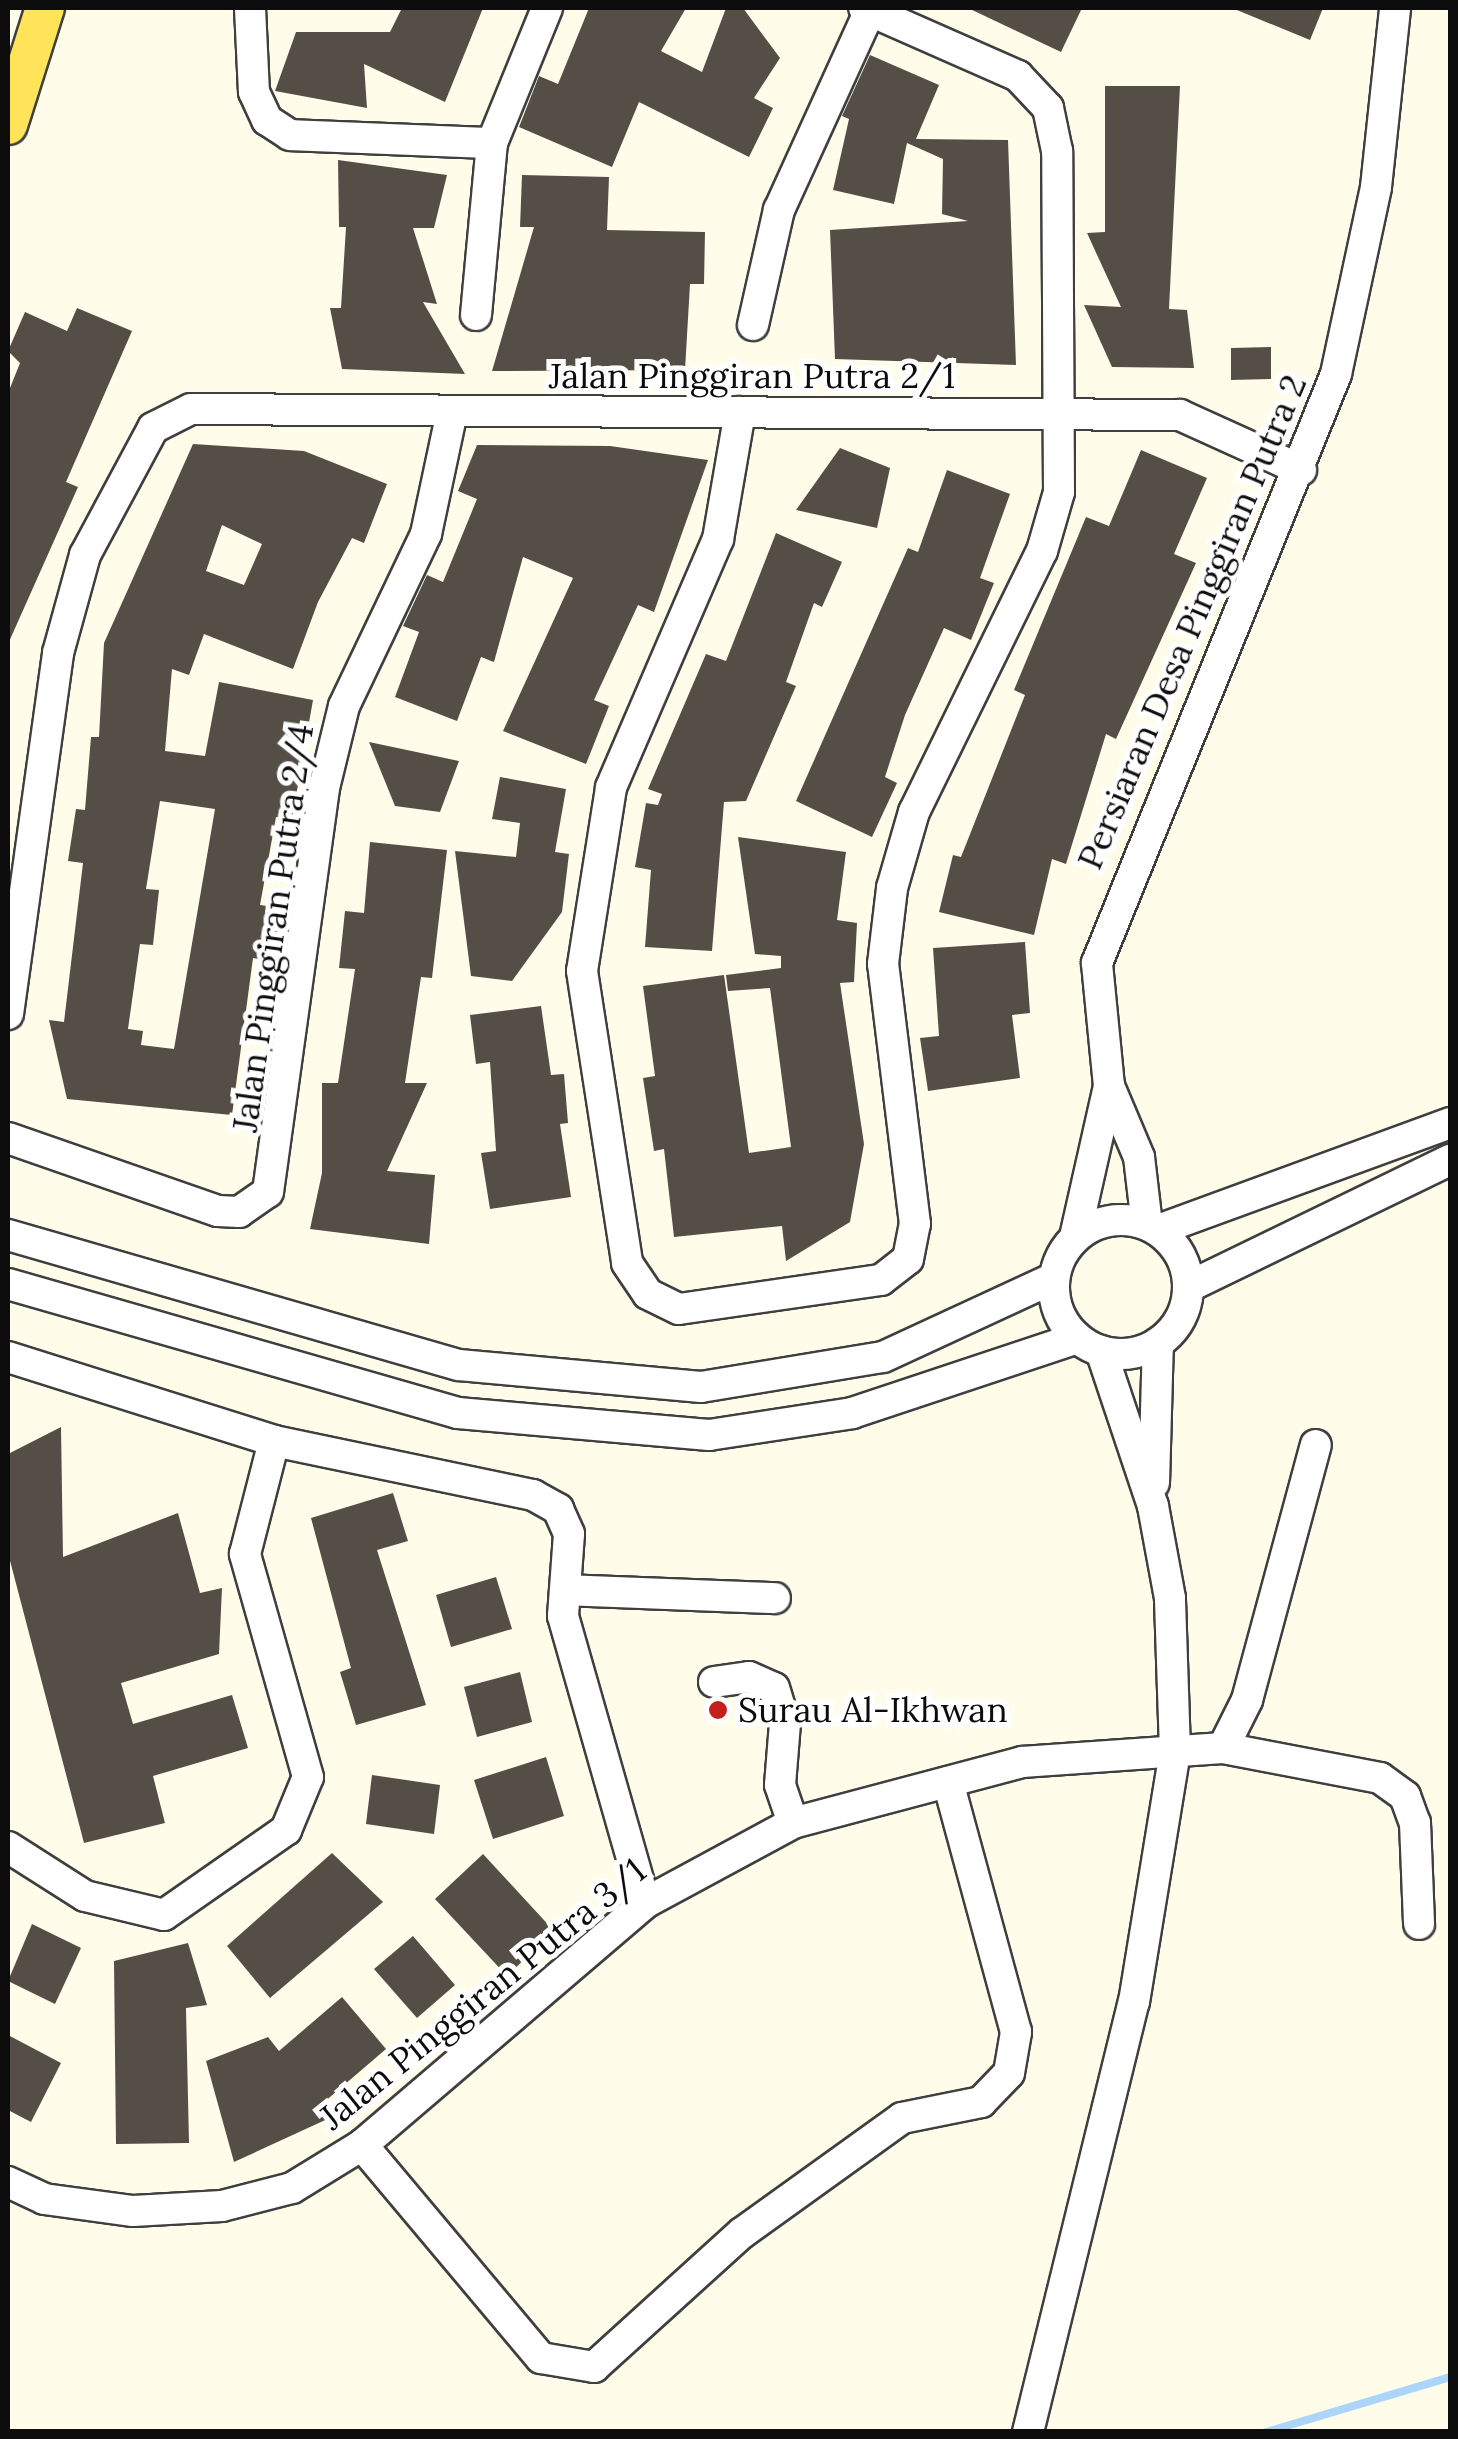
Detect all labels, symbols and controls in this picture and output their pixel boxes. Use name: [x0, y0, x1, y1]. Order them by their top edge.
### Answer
street label: Jalan Pinggiran Putra 2/1: [549, 355, 955, 397]
street label: Persiaran Desa Pinggiran Putra 2: [1069, 369, 1315, 875]
street label: Jalan Pinggiran Putra 2/4: [224, 722, 322, 1134]
place label: Surau Al-Ikhwan: [738, 1689, 1008, 1731]
marker: Surau Al-Ikhwan: [707, 1699, 729, 1721]
street label: Jalan Pinggiran Putra 3/1: [312, 1850, 654, 2138]

